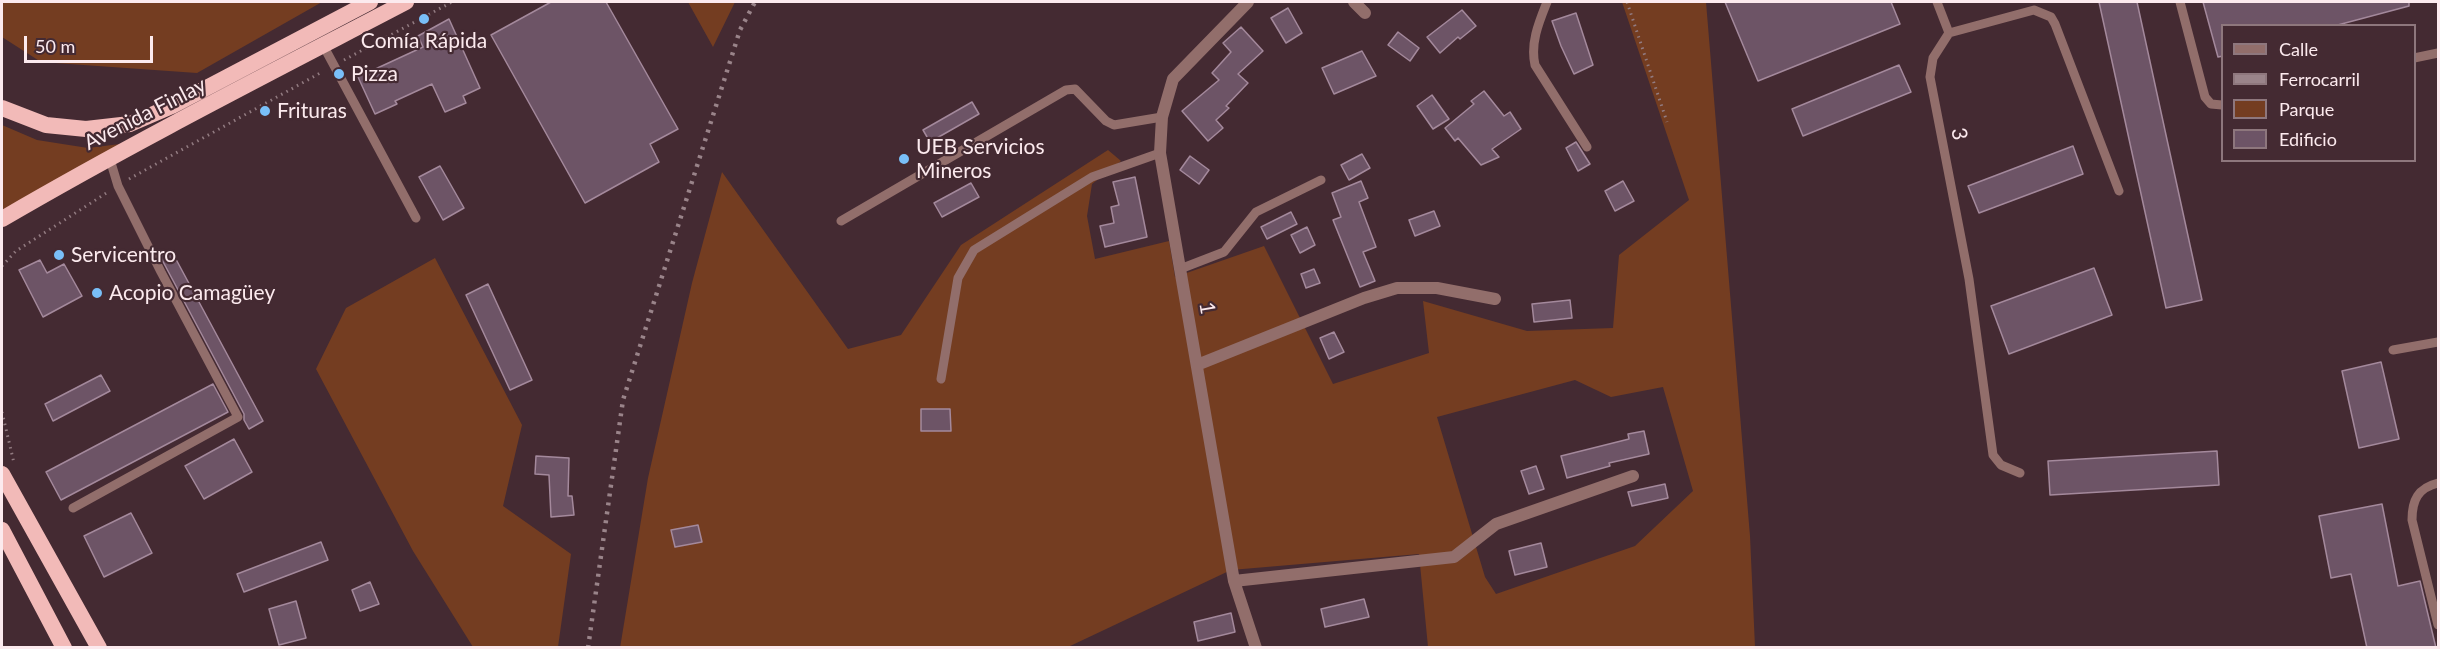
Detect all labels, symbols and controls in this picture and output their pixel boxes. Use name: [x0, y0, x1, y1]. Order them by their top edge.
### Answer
marker: Comía Rápida: [417, 12, 431, 26]
scale bar: [27, 24, 156, 62]
legend: [2221, 24, 2416, 162]
place label: Comía Rápida: [361, 28, 487, 54]
text: 50 m: [35, 35, 75, 57]
text: Calle: [2279, 38, 2318, 60]
place label: Pizza: [351, 61, 398, 87]
marker: Pizza: [332, 67, 346, 81]
text: Ferrocarril: [2279, 68, 2360, 90]
street label: Avenida Finlay: [80, 72, 210, 156]
place label: Frituras: [277, 98, 347, 124]
text: Parque: [2279, 98, 2334, 120]
marker: Frituras: [258, 104, 272, 118]
street label: 3: [1945, 126, 1973, 142]
text: Edificio: [2279, 128, 2337, 150]
place label: UEB Servicios Mineros: [916, 134, 1045, 184]
marker: UEB Servicios Mineros: [897, 152, 911, 166]
place label: Servicentro: [71, 242, 176, 268]
marker: Servicentro: [52, 248, 66, 262]
place label: Acopio Camagüey: [109, 280, 275, 306]
marker: Acopio Camagüey: [90, 286, 104, 300]
street label: 1: [1194, 300, 1220, 316]

